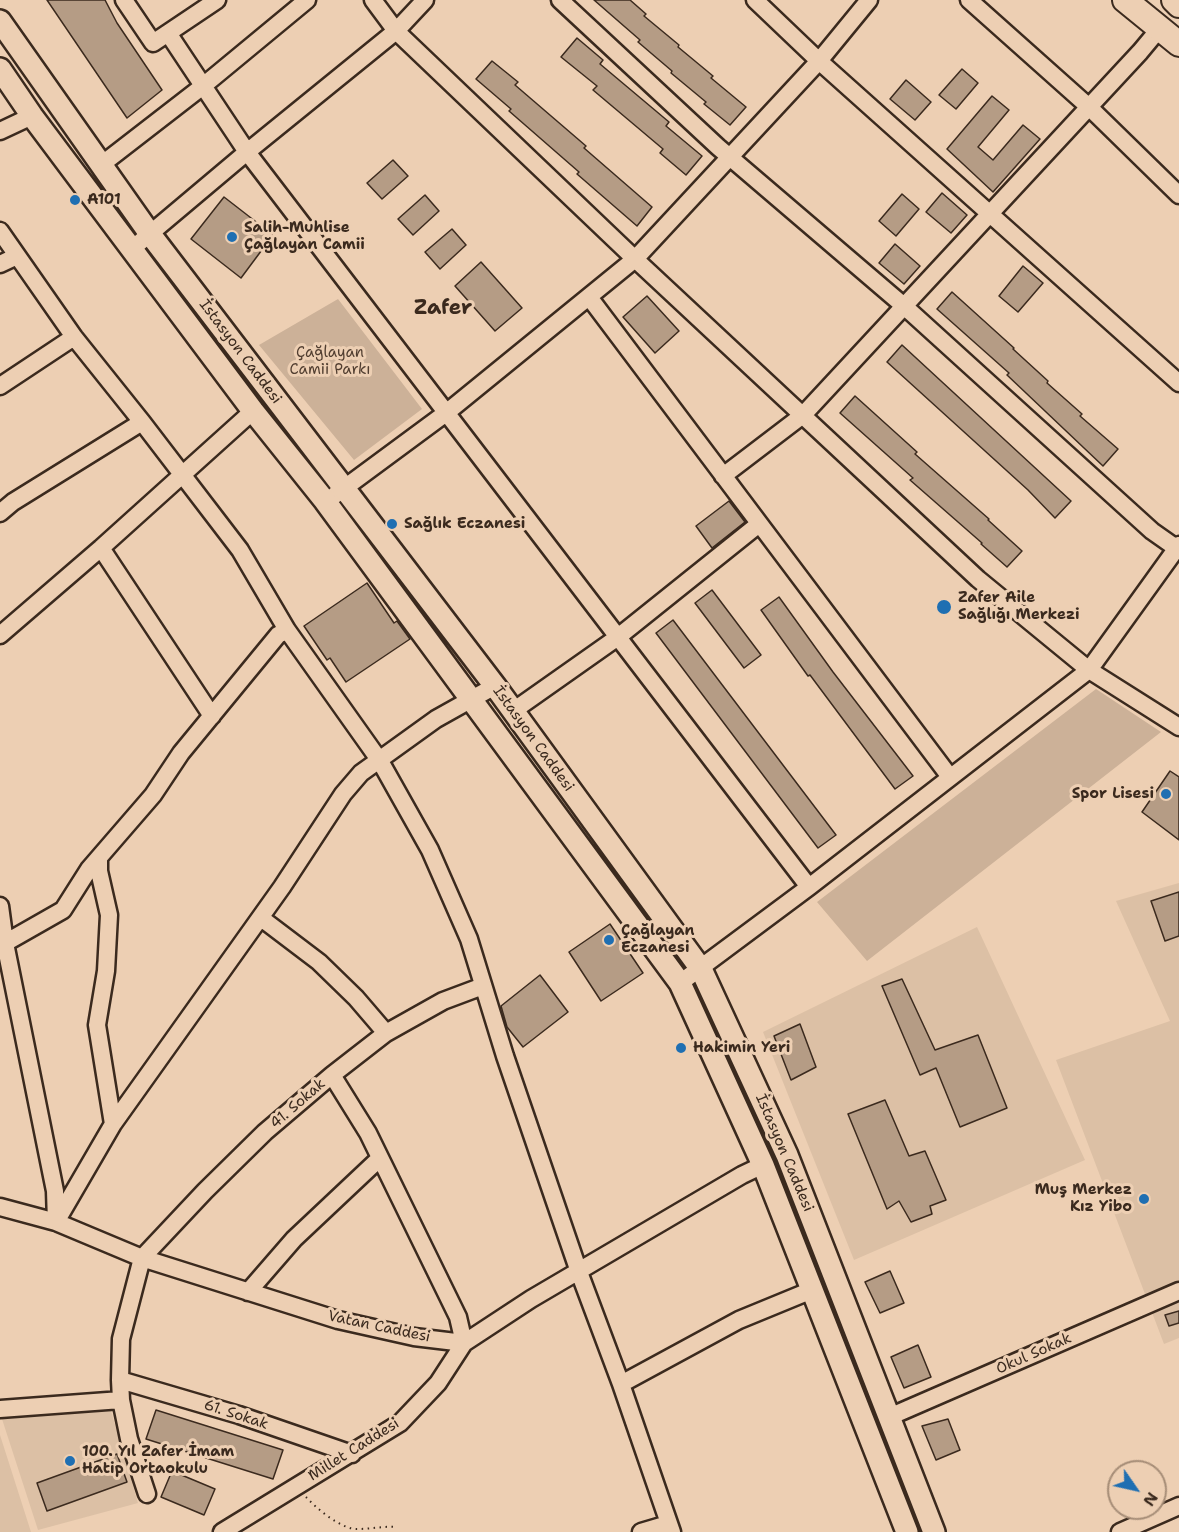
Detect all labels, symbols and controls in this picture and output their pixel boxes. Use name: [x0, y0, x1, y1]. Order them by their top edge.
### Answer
place label: A101: [87, 191, 121, 209]
marker: A101: [68, 193, 82, 207]
place label: Salih-Muhlise Çağlayan Camii: [244, 219, 365, 254]
marker: Salih-Muhlise Çağlayan Camii: [225, 230, 239, 244]
street label: İstasyon Caddesi: [195, 296, 285, 408]
district label: Zafer: [414, 296, 472, 322]
park label: Çağlayan Camii Parkı: [290, 344, 370, 379]
place label: Sağlık Eczanesi: [404, 515, 525, 533]
marker: Sağlık Eczanesi: [385, 517, 399, 531]
place label: Zafer Aile Sağlığı Merkezi: [958, 589, 1080, 624]
marker: Zafer Aile Sağlığı Merkezi: [935, 598, 953, 616]
street label: İstasyon Caddesi: [489, 683, 577, 795]
place label: Spor Lisesi: [1072, 785, 1154, 803]
marker: Spor Lisesi: [1159, 787, 1173, 801]
place label: Çağlayan Eczanesi: [621, 922, 695, 957]
marker: Çağlayan Eczanesi: [602, 933, 616, 947]
place label: Hakimin Yeri: [693, 1039, 790, 1057]
marker: Hakimin Yeri: [674, 1041, 688, 1055]
street label: 41. Sokak: [267, 1075, 329, 1133]
street label: İstasyon Caddesi: [751, 1091, 817, 1215]
place label: Muş Merkez Kız Yibo: [1035, 1181, 1132, 1216]
marker: Muş Merkez Kız Yibo: [1137, 1192, 1151, 1206]
street label: Vatan Caddesi: [326, 1307, 432, 1347]
street label: Okul Sokak: [994, 1329, 1074, 1379]
street label: 61. Sokak: [201, 1396, 271, 1434]
street label: Millet Caddesi: [305, 1415, 403, 1485]
place label: 100. Yıl Zafer İmam Hatip Ortaokulu: [82, 1443, 234, 1478]
marker: 100. Yıl Zafer İmam Hatip Ortaokulu: [63, 1454, 77, 1468]
north arrow: [1107, 1460, 1167, 1520]
text: N: [1138, 1488, 1163, 1510]

